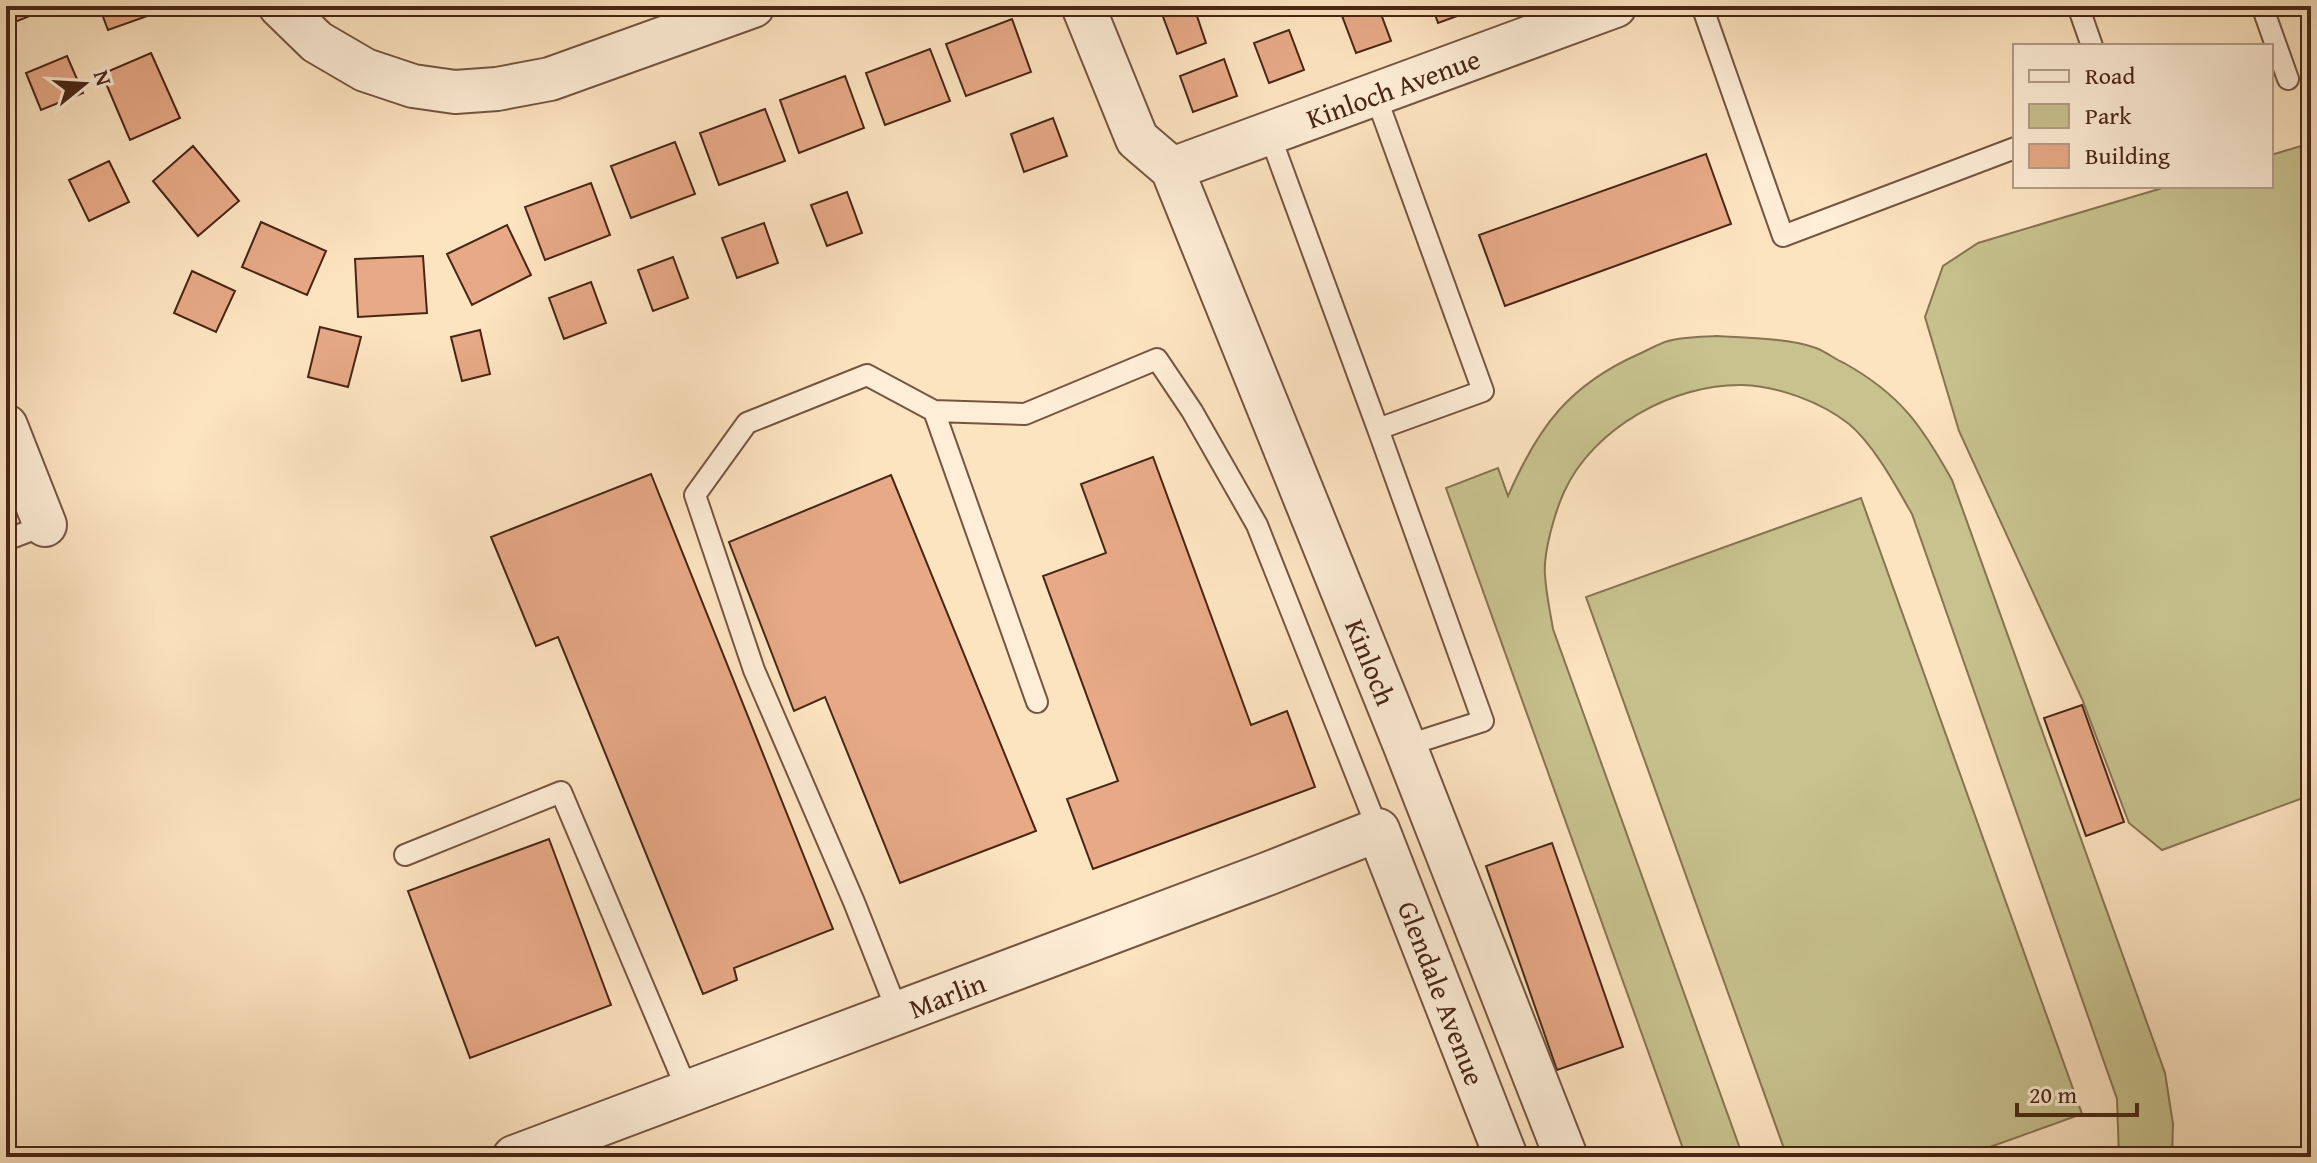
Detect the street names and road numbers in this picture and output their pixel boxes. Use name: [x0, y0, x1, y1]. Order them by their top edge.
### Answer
street label: Kinloch Avenue: [1300, 38, 1486, 138]
street label: Kinloch: [1335, 613, 1407, 712]
street label: Glendale Avenue: [1388, 895, 1496, 1091]
street label: Marlin: [903, 962, 992, 1028]

